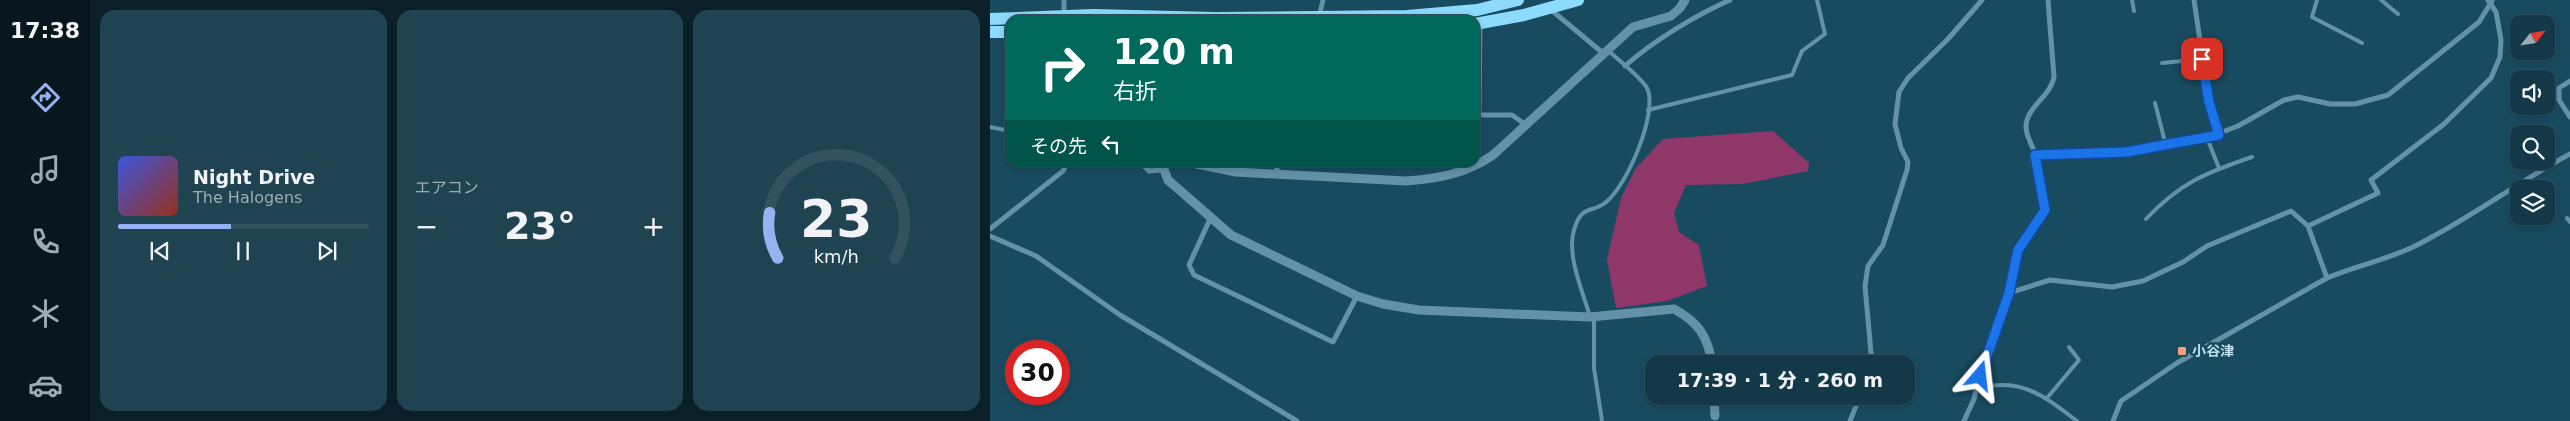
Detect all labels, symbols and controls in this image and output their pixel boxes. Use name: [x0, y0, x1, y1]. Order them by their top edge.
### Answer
north arrow: [2510, 15, 2555, 60]
map controls: [2510, 15, 2555, 225]
text: 17:38: [10, 18, 80, 43]
text: 120 m: [1113, 32, 1235, 72]
icon: right: [1030, 35, 1095, 100]
pin: [2181, 38, 2223, 80]
icon: arrive: [2188, 45, 2216, 73]
button: sound: [2510, 70, 2555, 115]
text: 右折: [1113, 79, 1157, 104]
icon: directions: [28, 80, 63, 115]
button: search: [2510, 125, 2555, 170]
icon: left: [1097, 130, 1125, 158]
text: その先: [1030, 135, 1087, 157]
icon: music: [28, 152, 63, 187]
text: Night Drive: [193, 166, 315, 188]
text: エアコン: [415, 178, 479, 197]
button: layers: [2510, 180, 2555, 225]
text: The Halogens: [193, 188, 302, 207]
text: 23: [800, 189, 873, 249]
text: 23°: [504, 204, 576, 248]
text: −: [415, 210, 438, 243]
text: +: [642, 210, 665, 243]
icon: phone: [28, 224, 63, 259]
icon: previous: [146, 237, 174, 265]
icon: pause: [229, 237, 257, 265]
icon: next: [313, 237, 341, 265]
text: km/h: [814, 246, 859, 267]
icon: climate: [28, 296, 63, 331]
speed limit sign: 30: [1005, 340, 1070, 405]
place label: 小谷津: [2192, 343, 2234, 359]
marker: 小谷津: [2176, 345, 2188, 357]
position arrow: [1953, 349, 2005, 401]
icon: car: [28, 368, 63, 403]
text: 17:39 · 1 分 · 260 m: [1677, 369, 1883, 391]

